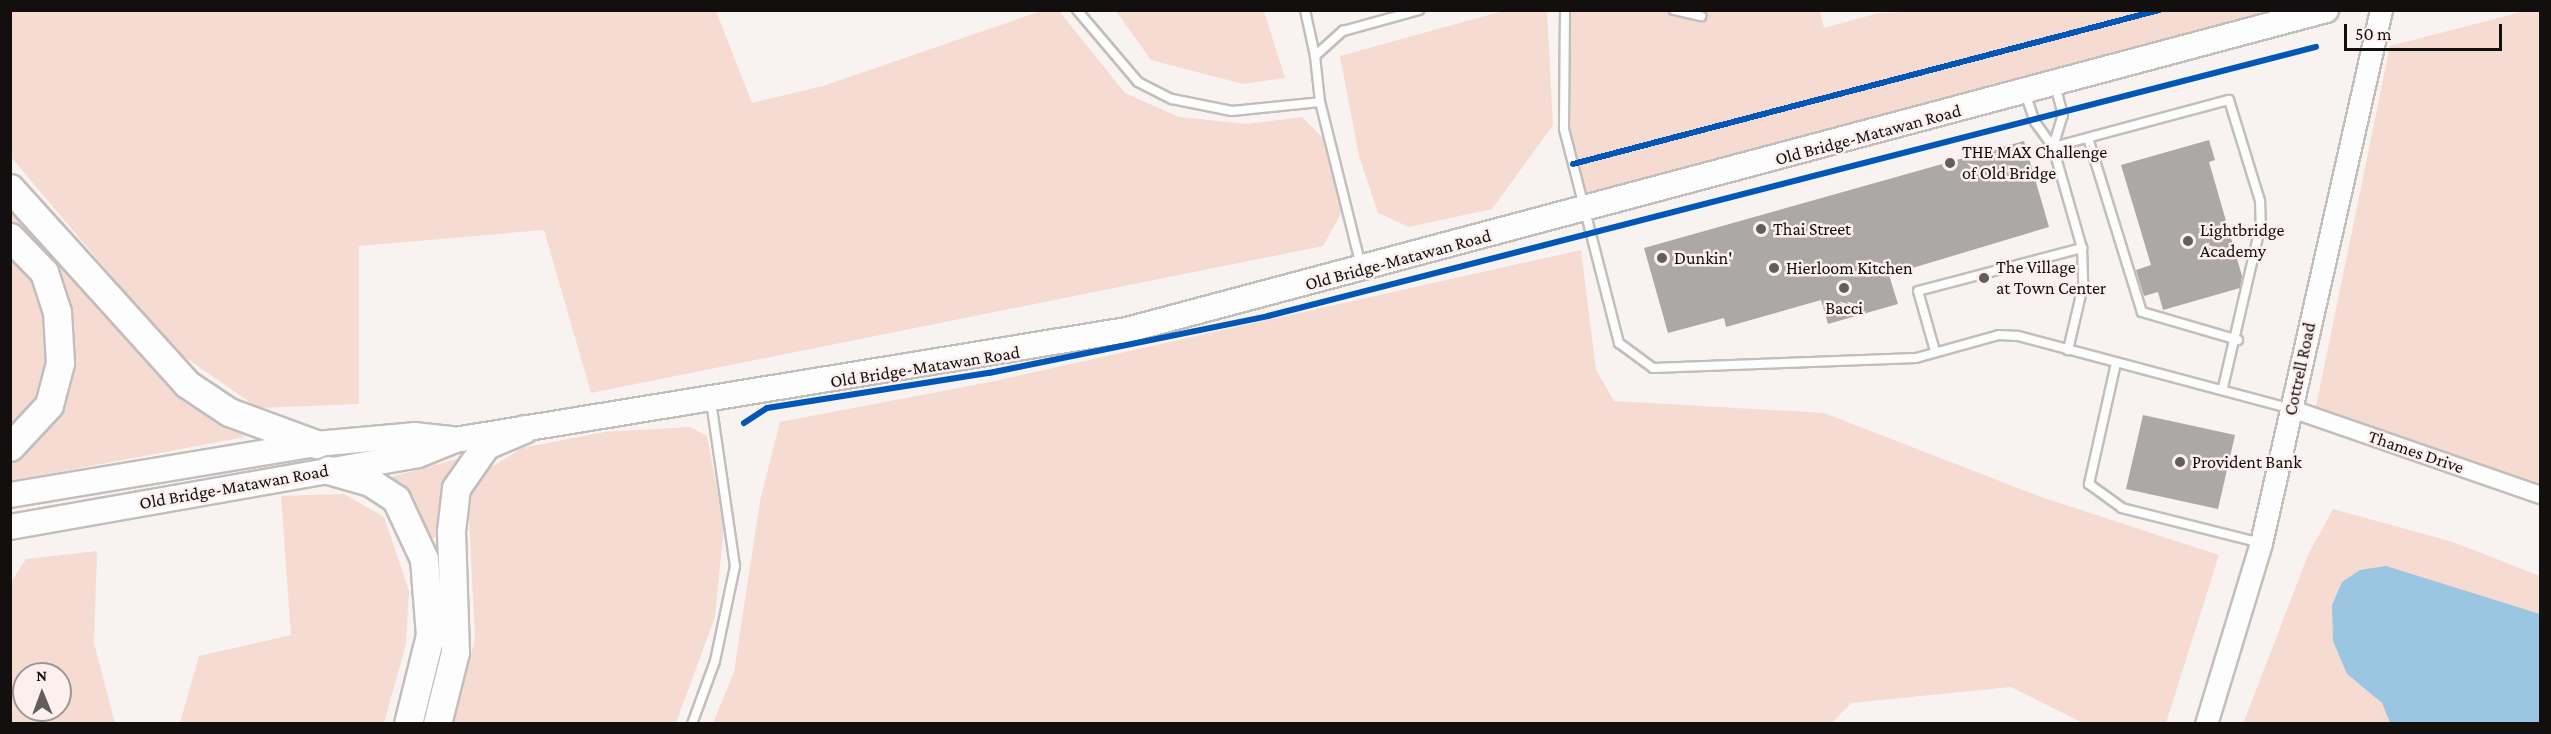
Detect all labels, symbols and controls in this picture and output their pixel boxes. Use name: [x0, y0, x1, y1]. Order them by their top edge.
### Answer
scale bar: [2347, 12, 2504, 50]
text: 50 m: [2355, 24, 2392, 44]
street label: Old Bridge-Matawan Road: [1773, 100, 1963, 170]
place label: THE MAX Challenge of Old Bridge: [1962, 142, 2107, 184]
marker: THE MAX Challenge of Old Bridge: [1943, 156, 1957, 170]
place label: Thai Street: [1773, 218, 1851, 240]
place label: Lightbridge Academy: [2200, 220, 2284, 262]
marker: Thai Street: [1754, 222, 1768, 236]
street label: Old Bridge-Matawan Road: [1303, 225, 1493, 295]
marker: Lightbridge Academy: [2181, 234, 2195, 248]
place label: Dunkin': [1674, 247, 1732, 269]
marker: Dunkin': [1655, 251, 1669, 265]
place label: Hierloom Kitchen: [1786, 257, 1913, 279]
place label: The Village at Town Center: [1996, 257, 2106, 300]
marker: Hierloom Kitchen: [1767, 261, 1781, 275]
marker: The Village at Town Center: [1977, 271, 1991, 285]
marker: Bacci: [1837, 281, 1851, 295]
place label: Bacci: [1825, 297, 1863, 319]
street label: Cottrell Road: [2280, 320, 2320, 418]
street label: Old Bridge-Matawan Road: [829, 341, 1021, 393]
street label: Thames Drive: [2365, 426, 2467, 478]
place label: Provident Bank: [2192, 451, 2302, 473]
marker: Provident Bank: [2173, 455, 2187, 469]
street label: Old Bridge-Matawan Road: [138, 460, 330, 514]
north arrow: [12, 662, 72, 722]
text: N: [36, 667, 47, 684]

